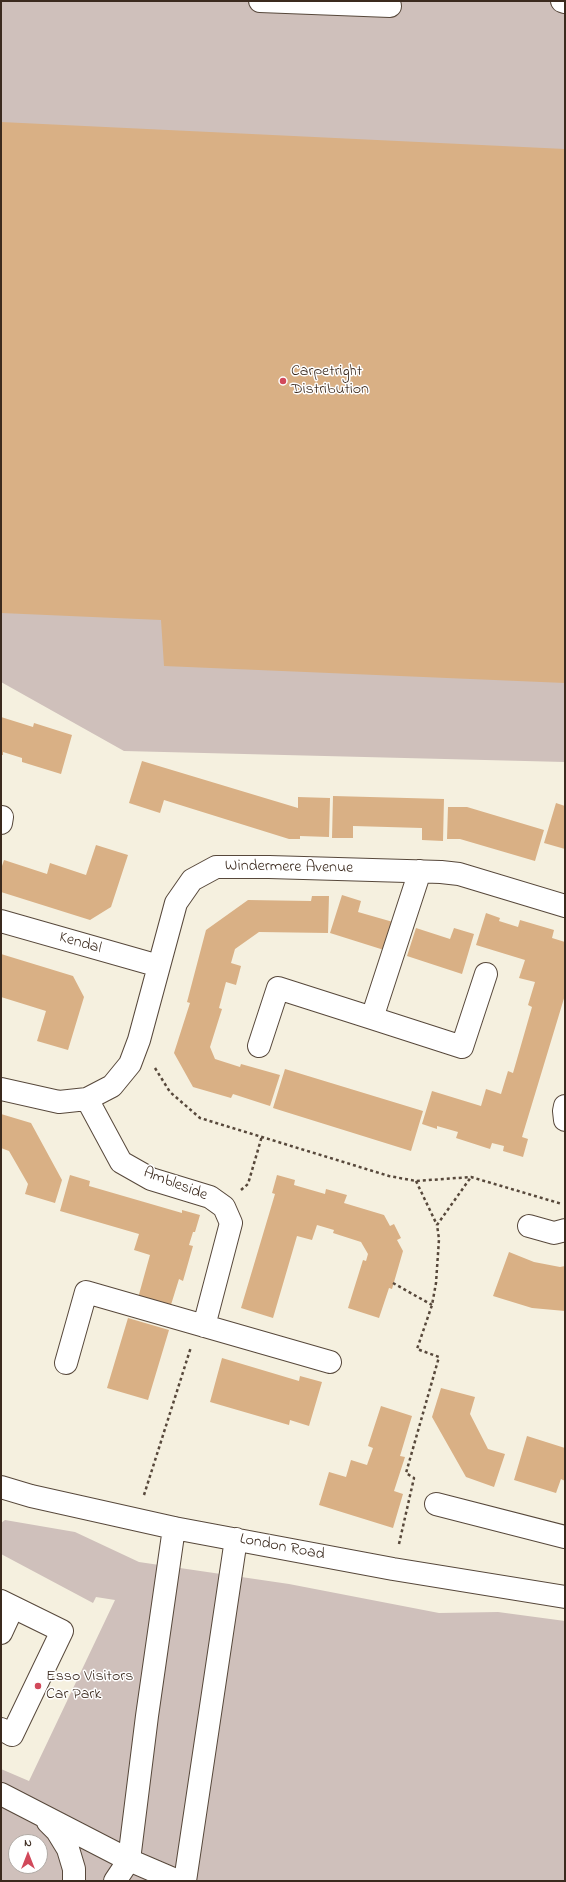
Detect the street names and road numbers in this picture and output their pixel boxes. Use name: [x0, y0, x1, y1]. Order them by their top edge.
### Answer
street label: Windermere Avenue: [225, 857, 353, 879]
street label: Kendal: [57, 929, 103, 959]
street label: Ambleside: [140, 1164, 210, 1206]
street label: London Road: [238, 1530, 326, 1566]

